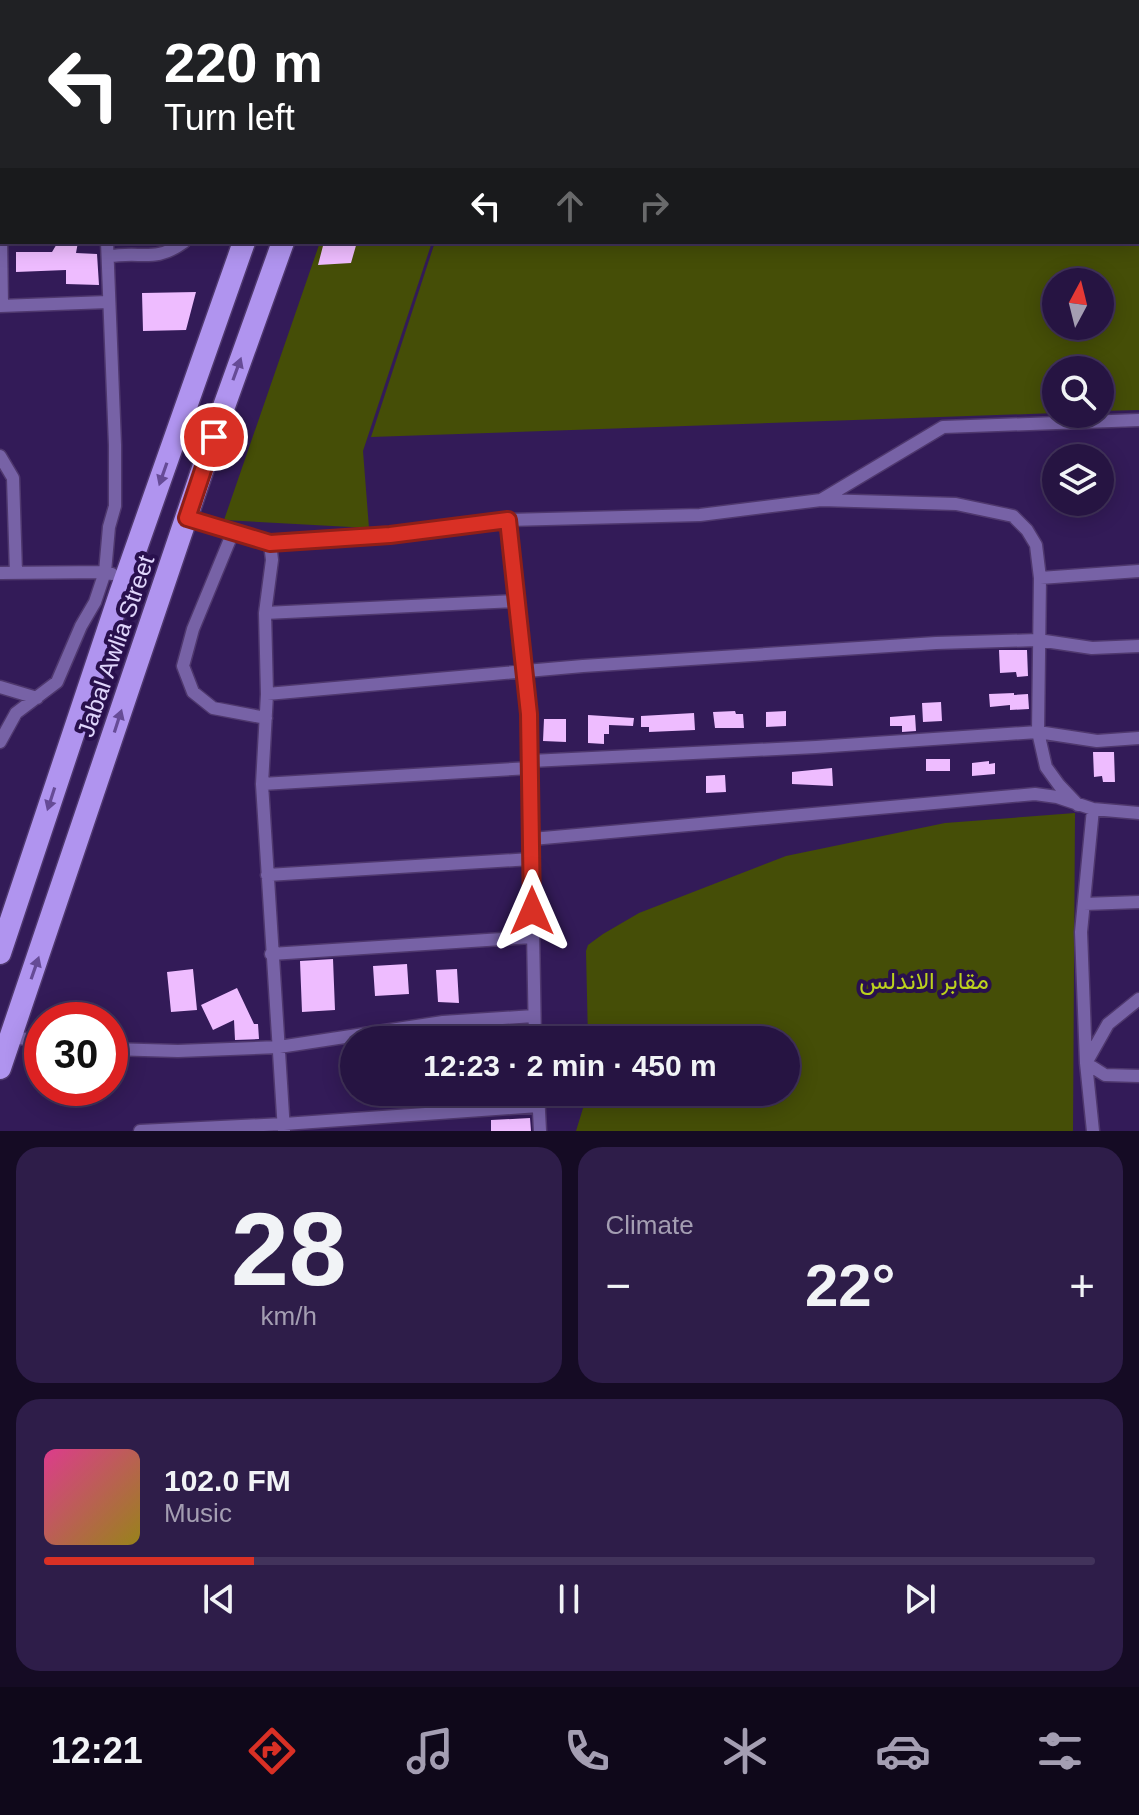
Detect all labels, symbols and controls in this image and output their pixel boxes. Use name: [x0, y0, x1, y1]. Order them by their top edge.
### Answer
text: 220 m: [164, 31, 323, 94]
icon: left: [32, 32, 136, 136]
text: Turn left: [164, 97, 295, 138]
icon: left: [464, 184, 508, 228]
icon: ahead: [548, 184, 592, 228]
icon: right: [632, 184, 676, 228]
north arrow: [1042, 268, 1114, 340]
map controls: [1042, 268, 1114, 516]
button: search: [1042, 356, 1114, 428]
one-way arrow: [231, 357, 244, 381]
pin: [180, 403, 248, 471]
icon: arrive: [192, 415, 236, 459]
button: layers: [1042, 444, 1114, 516]
one-way arrow: [156, 462, 168, 486]
street label: Jabal Awlia Street: [72, 551, 159, 740]
one-way arrow: [113, 709, 125, 733]
one-way arrow: [44, 788, 57, 812]
position arrow: [490, 869, 574, 953]
one-way arrow: [29, 955, 41, 979]
park label: مقابر الاندلس: [859, 967, 989, 996]
speed limit sign: 30: [24, 1002, 128, 1106]
text: 12:23 · 2 min · 450 m: [423, 1049, 717, 1082]
text: 28: [231, 1191, 347, 1307]
text: Climate: [606, 1210, 694, 1240]
text: 22°: [805, 1252, 896, 1319]
text: −: [606, 1261, 631, 1310]
text: +: [1069, 1261, 1095, 1310]
text: km/h: [261, 1301, 317, 1331]
text: 102.0 FM: [164, 1464, 291, 1497]
text: Music: [164, 1498, 232, 1528]
icon: previous: [197, 1577, 241, 1621]
icon: pause: [547, 1577, 591, 1621]
icon: next: [898, 1577, 942, 1621]
icon: directions: [244, 1723, 300, 1779]
icon: music: [402, 1723, 458, 1779]
icon: phone: [559, 1723, 615, 1779]
icon: climate: [717, 1723, 773, 1779]
icon: car: [875, 1723, 931, 1779]
icon: filters: [1032, 1723, 1088, 1779]
text: 12:21: [51, 1730, 143, 1771]

